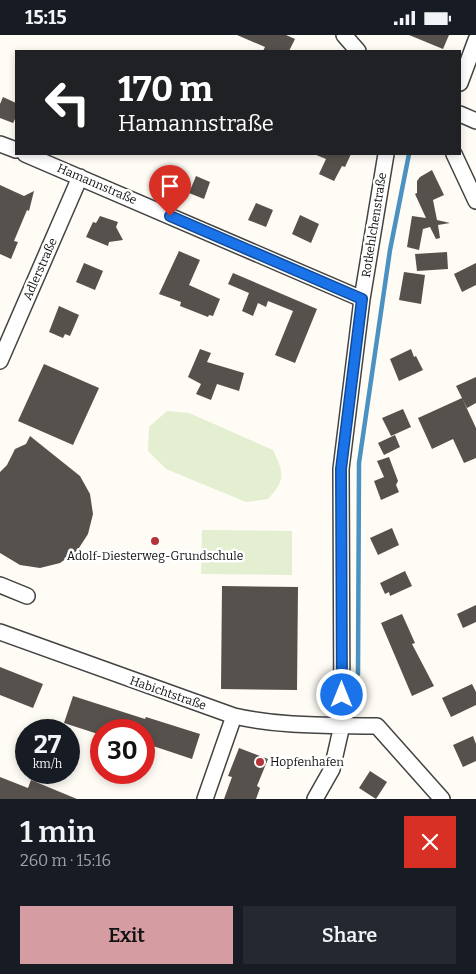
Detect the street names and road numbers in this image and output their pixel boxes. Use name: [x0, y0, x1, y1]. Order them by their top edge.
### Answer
street label: Hamannstraße: [55, 161, 139, 207]
street label: Rotkehlchenstraße: [359, 172, 389, 278]
street label: Adlerstraße: [20, 236, 60, 302]
street label: Habichtstraße: [128, 673, 208, 713]

